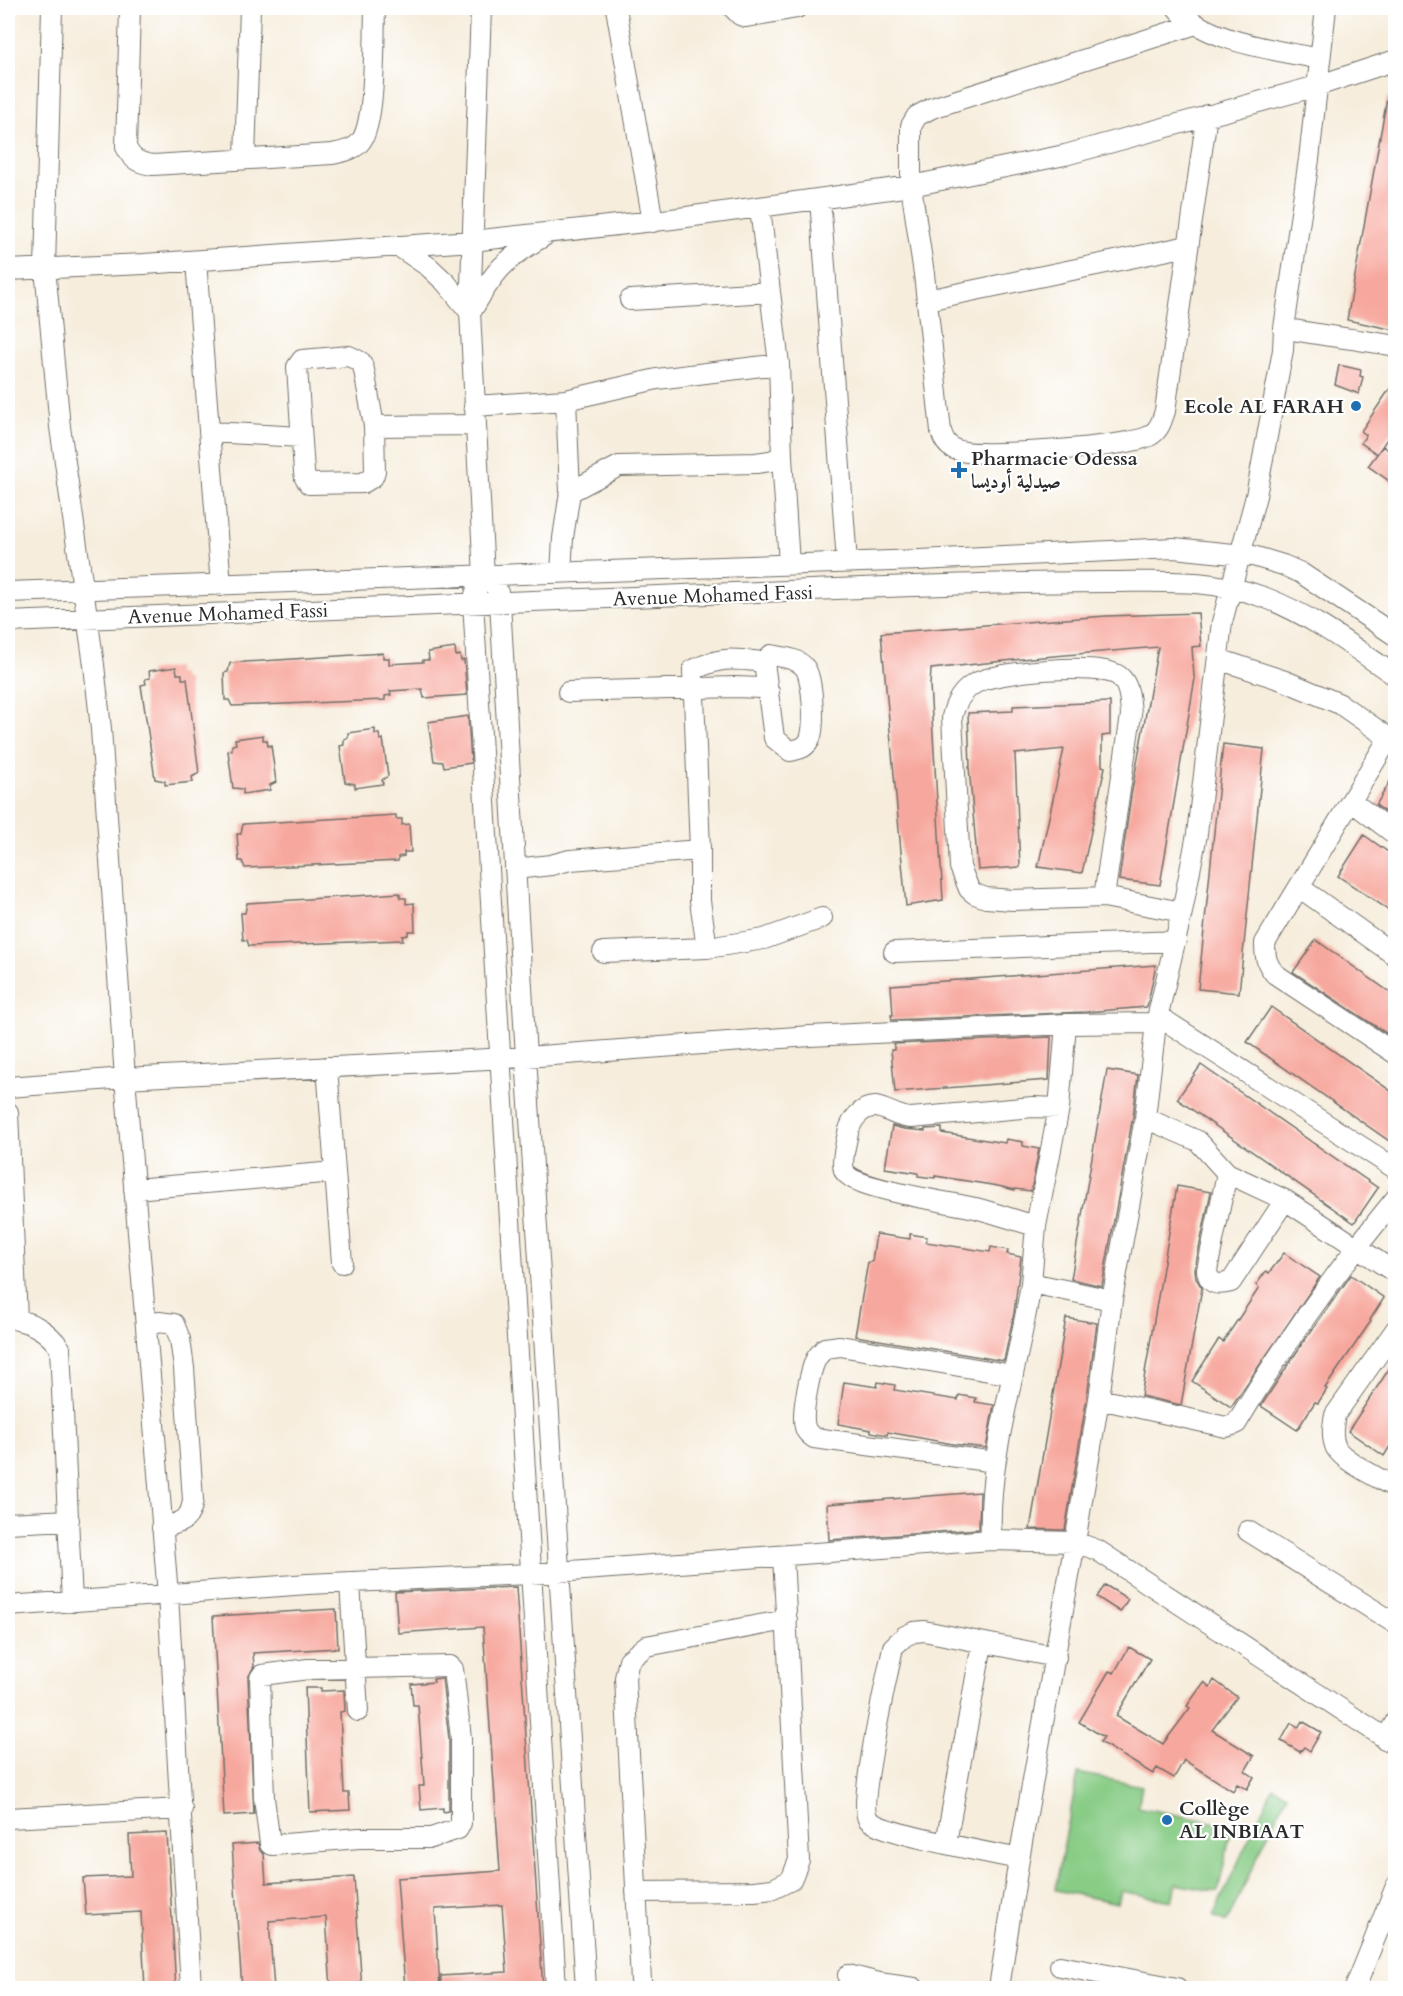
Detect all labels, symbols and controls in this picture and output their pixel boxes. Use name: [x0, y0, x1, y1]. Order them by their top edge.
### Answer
place label: Ecole AL FARAH: [1184, 393, 1344, 420]
marker: Ecole AL FARAH: [1349, 399, 1363, 413]
place label: Pharmacie Odessa صيدلية أوديسا: [971, 445, 1138, 495]
marker: Pharmacie Odessa صيدلية أوديسا: [952, 463, 966, 477]
street label: Avenue Mohamed Fassi: [612, 578, 814, 612]
street label: Avenue Mohamed Fassi: [127, 596, 329, 630]
place label: Collège AL INBIAAT: [1179, 1795, 1304, 1845]
marker: Collège AL INBIAAT: [1160, 1813, 1174, 1827]

